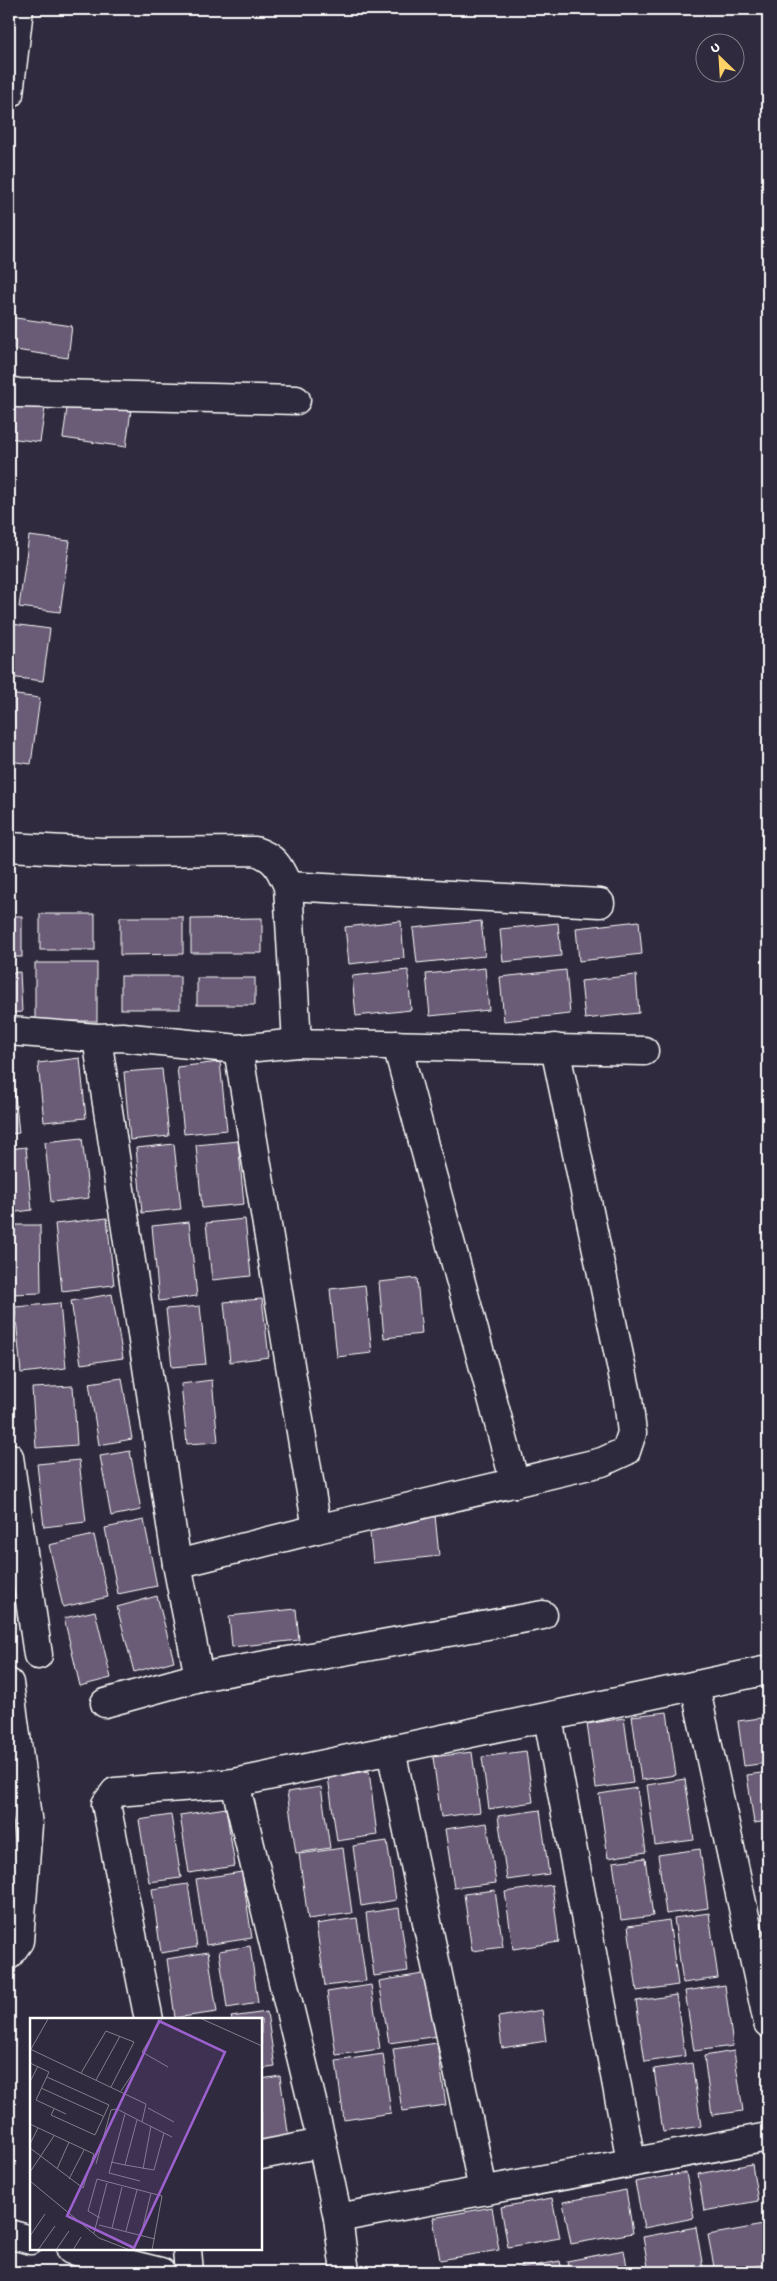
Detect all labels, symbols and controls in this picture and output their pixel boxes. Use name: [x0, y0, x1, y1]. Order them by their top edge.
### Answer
north arrow: [694, 32, 744, 82]
text: U: [708, 39, 723, 58]
inset map: [30, 2018, 262, 2251]

